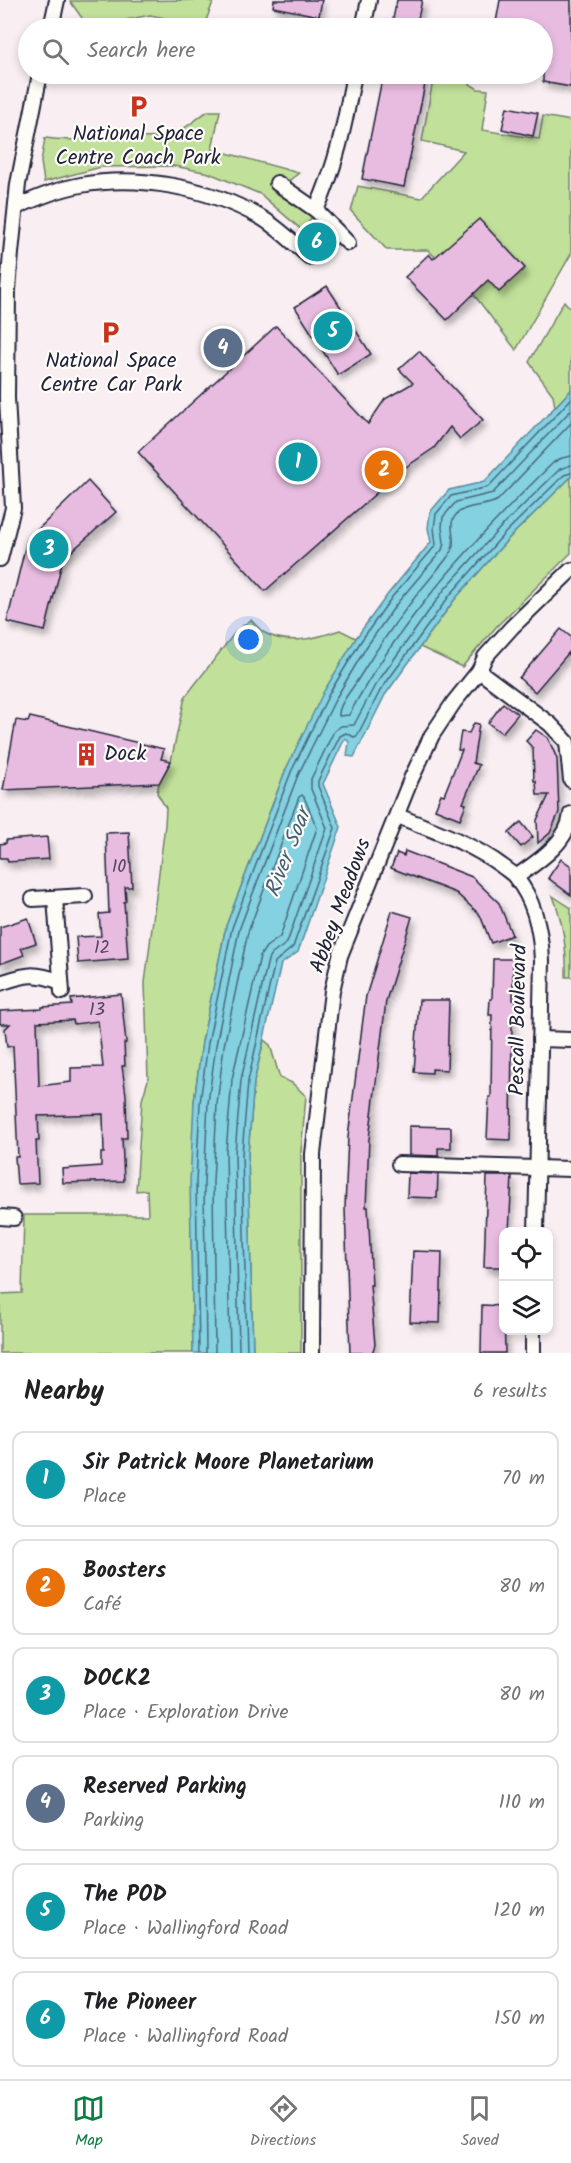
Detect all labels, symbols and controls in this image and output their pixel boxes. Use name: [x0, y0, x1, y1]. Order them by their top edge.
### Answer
search box: [18, 18, 553, 84]
text: Search here: [87, 34, 195, 69]
icon: search: [39, 35, 72, 68]
parking icon: National Space Centre Coach Park: [125, 93, 151, 119]
place label: National Space Centre Coach Park: [55, 118, 221, 175]
pin: 6: [298, 220, 336, 264]
pin: 5: [314, 308, 352, 354]
parking icon: National Space Centre Car Park: [98, 320, 124, 346]
pin: 4: [204, 326, 242, 370]
place label: National Space Centre Car Park: [40, 345, 182, 402]
pin: 1: [278, 440, 318, 484]
pin: 2: [364, 448, 404, 492]
pin: 3: [29, 526, 68, 572]
your location: [234, 625, 263, 654]
place label: Dock: [104, 738, 146, 771]
building icon: Dock: [73, 741, 99, 767]
water label: River Soar: [256, 799, 324, 903]
street label: Abbey Meadows: [301, 834, 381, 978]
house number: 10: [112, 853, 126, 882]
house number: 12: [94, 934, 110, 963]
street label: Pescall Boulevard: [501, 943, 537, 1096]
house number: 13: [89, 996, 105, 1025]
map controls: [499, 1227, 553, 1335]
button: locate: [499, 1227, 553, 1281]
button: layers: [499, 1281, 553, 1335]
text: Nearby: [24, 1371, 104, 1413]
text: 6 results: [473, 1376, 547, 1408]
text: Sir Patrick Moore Planetarium: [83, 1446, 374, 1481]
text: 1: [42, 1463, 49, 1495]
text: 70 m: [502, 1463, 545, 1495]
text: Place: [83, 1481, 126, 1513]
text: Boosters: [83, 1554, 166, 1589]
text: 2: [40, 1571, 51, 1603]
text: 80 m: [499, 1571, 545, 1603]
text: Café: [83, 1589, 121, 1621]
text: DOCK2: [83, 1662, 151, 1697]
text: 3: [40, 1679, 51, 1711]
text: 80 m: [499, 1679, 545, 1711]
text: Place · Exploration Drive: [83, 1697, 289, 1729]
text: Reserved Parking: [83, 1770, 247, 1805]
text: 4: [40, 1787, 51, 1819]
text: 110 m: [499, 1787, 545, 1819]
text: Parking: [83, 1805, 144, 1837]
text: The POD: [83, 1878, 167, 1913]
text: 5: [40, 1895, 51, 1927]
text: 120 m: [493, 1895, 545, 1927]
text: Place · Wallingford Road: [83, 1913, 288, 1945]
text: The Pioneer: [83, 1986, 196, 2021]
text: 6: [40, 2003, 51, 2035]
text: 150 m: [494, 2003, 545, 2035]
text: Place · Wallingford Road: [83, 2021, 288, 2053]
tab: Map: [72, 2092, 105, 2153]
tab: Directions: [250, 2092, 316, 2153]
tab: Saved: [461, 2092, 499, 2153]

